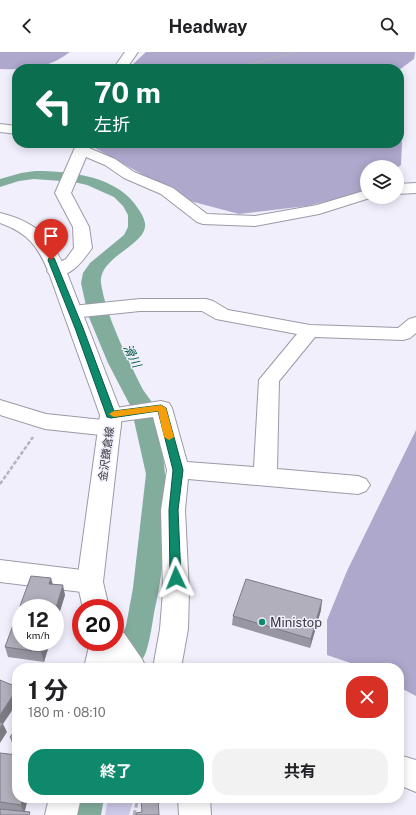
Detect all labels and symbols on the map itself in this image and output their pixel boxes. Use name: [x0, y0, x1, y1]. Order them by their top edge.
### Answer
pin: [34, 219, 68, 260]
water label: 滑川: [120, 342, 145, 372]
street label: 金沢鎌倉線: [96, 426, 116, 482]
position arrow: [155, 557, 197, 599]
speed limit sign: 20: [72, 599, 124, 651]
place label: Ministop: [270, 615, 322, 630]
marker: Ministop: [257, 617, 267, 627]

